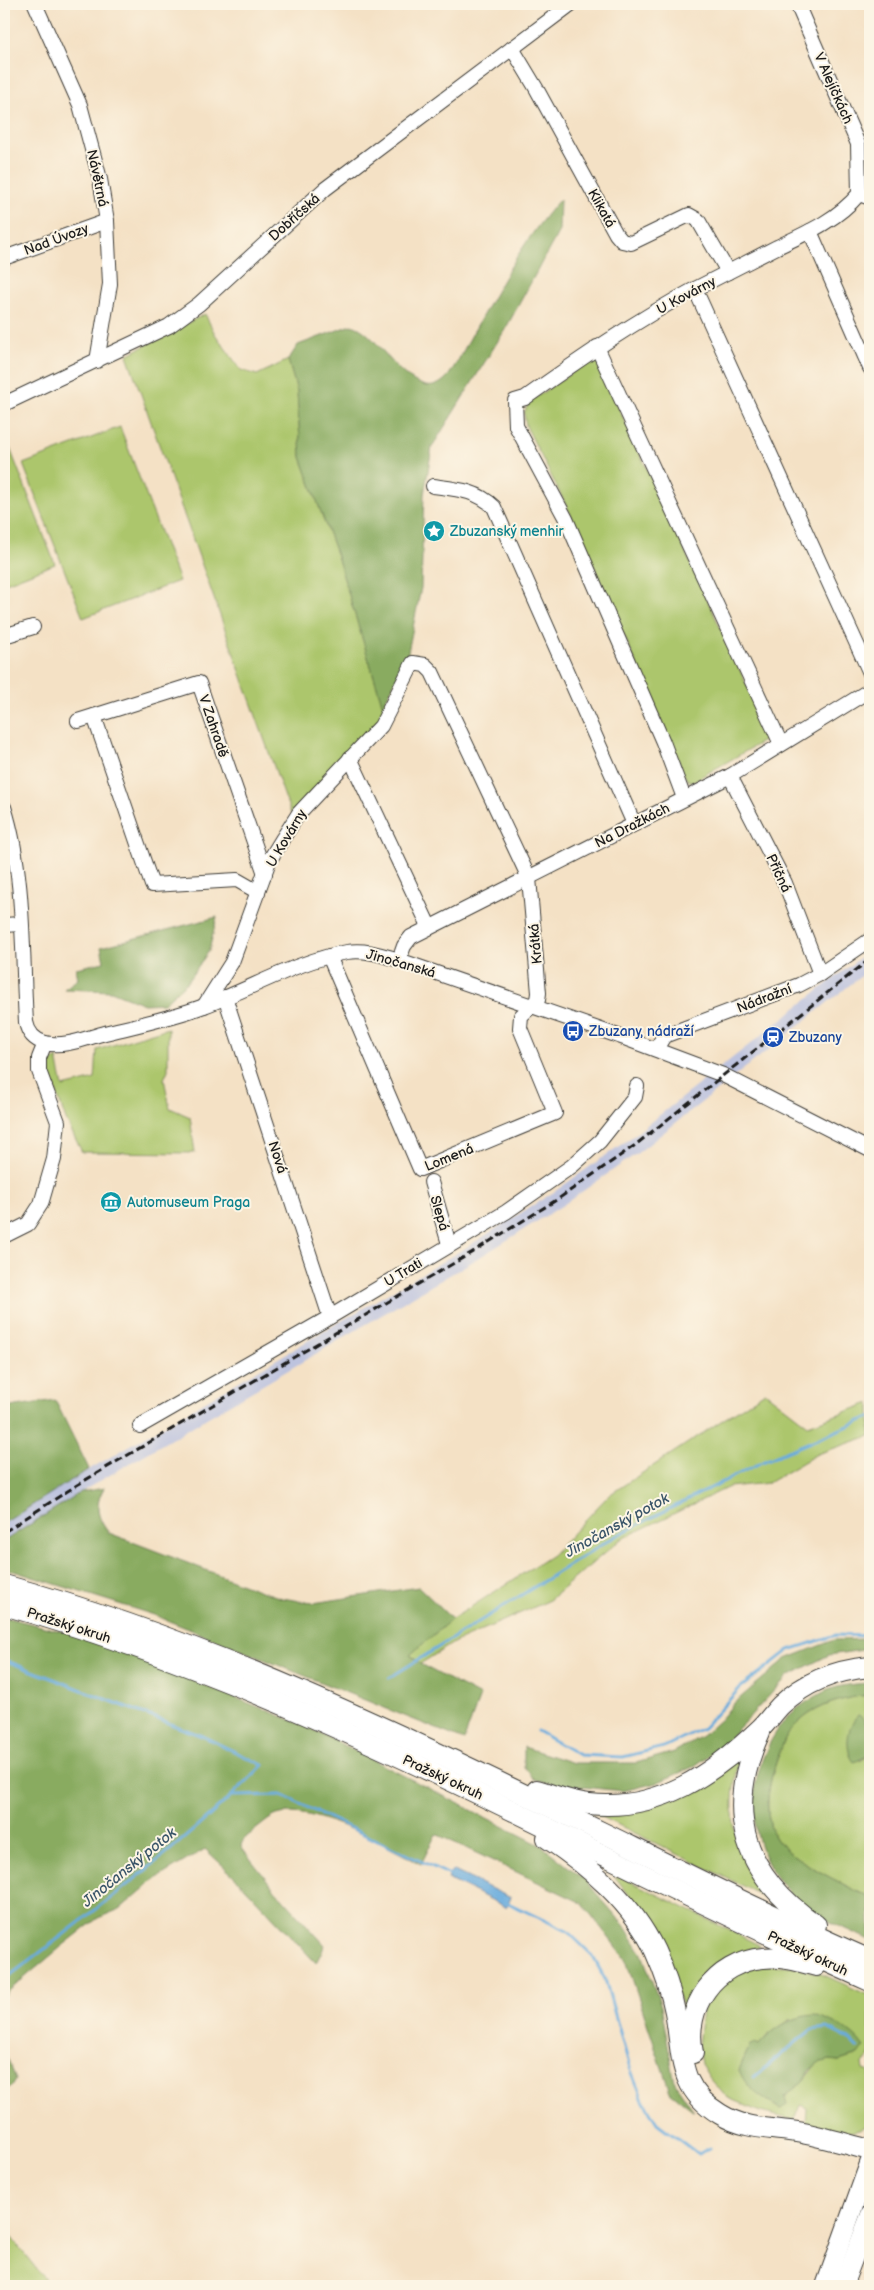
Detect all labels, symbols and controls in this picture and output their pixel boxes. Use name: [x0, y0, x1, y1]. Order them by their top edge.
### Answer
street label: V Alejíčkách: [810, 50, 857, 127]
street label: Návětrná: [83, 148, 112, 208]
street label: Klikatá: [584, 186, 619, 231]
street label: Dobříčská: [265, 190, 323, 245]
street label: Nad Úvozy: [21, 219, 91, 259]
street label: U Kovárny: [654, 272, 719, 318]
place icon: Zbuzanský menhir: [422, 519, 446, 543]
place label: Zbuzanský menhir: [449, 523, 565, 540]
street label: V Zahradě: [195, 693, 232, 760]
street label: Na Dražkách: [592, 799, 673, 852]
street label: U Kovárny: [263, 806, 311, 870]
street label: Příčná: [762, 851, 795, 895]
street label: Krátká: [525, 923, 546, 965]
street label: Jinočanská: [364, 945, 438, 982]
street label: Nádražní: [734, 980, 795, 1017]
bus stop icon: Zbuzany, nádraží: [561, 1019, 585, 1043]
place label: Zbuzany, nádraží: [588, 1023, 694, 1040]
station icon: Zbuzany: [761, 1025, 785, 1049]
place label: Zbuzany: [788, 1029, 842, 1046]
street label: Nová: [264, 1139, 291, 1175]
street label: Lomená: [422, 1140, 476, 1175]
museum icon: Automuseum Praga: [99, 1190, 123, 1214]
place label: Automuseum Praga: [127, 1194, 250, 1211]
street label: Slepá: [426, 1194, 453, 1233]
street label: U Trati: [381, 1254, 425, 1290]
water label: Jinočanský potok: [561, 1489, 673, 1562]
street label: Pražský okruh: [25, 1604, 113, 1647]
street label: Pražský okruh: [400, 1751, 486, 1804]
water label: Jinočanský potok: [77, 1823, 181, 1912]
street label: Pražský okruh: [765, 1927, 851, 1980]

